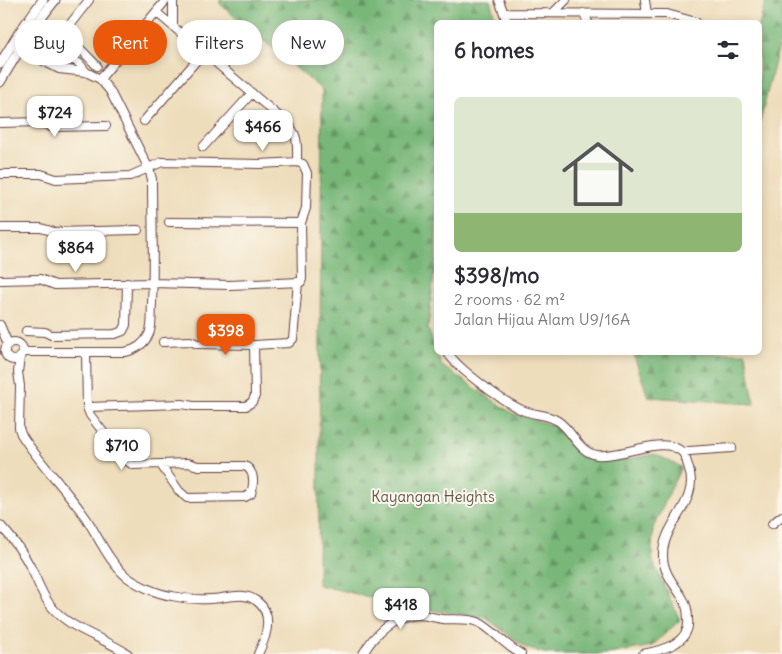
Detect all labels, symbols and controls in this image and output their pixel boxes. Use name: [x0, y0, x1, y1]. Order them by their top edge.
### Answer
chip: Buy: [15, 20, 83, 65]
chip: Rent: [93, 20, 167, 65]
chip: Filters: [177, 20, 262, 65]
chip: New: [272, 20, 344, 65]
icon: filters: [714, 36, 742, 64]
text: 6 homes: [454, 37, 534, 64]
pin: $724: [25, 96, 85, 138]
text: $724: [38, 102, 72, 122]
pin: $466: [233, 110, 293, 152]
text: $466: [245, 116, 281, 136]
icon: home: [553, 129, 643, 219]
pin: $864: [46, 230, 106, 273]
text: $864: [58, 237, 94, 257]
text: $398/mo: [454, 262, 539, 289]
text: 2 rooms · 62 m²: [454, 289, 565, 309]
text: Jalan Hijau Alam U9/16A: [454, 309, 630, 329]
pin: $398: [196, 314, 256, 356]
text: $398: [208, 320, 244, 340]
pin: $710: [92, 428, 152, 471]
text: $710: [105, 435, 139, 455]
park label: Kayangan Heights: [371, 487, 495, 506]
pin: $418: [371, 588, 431, 630]
text: $418: [384, 594, 418, 614]

